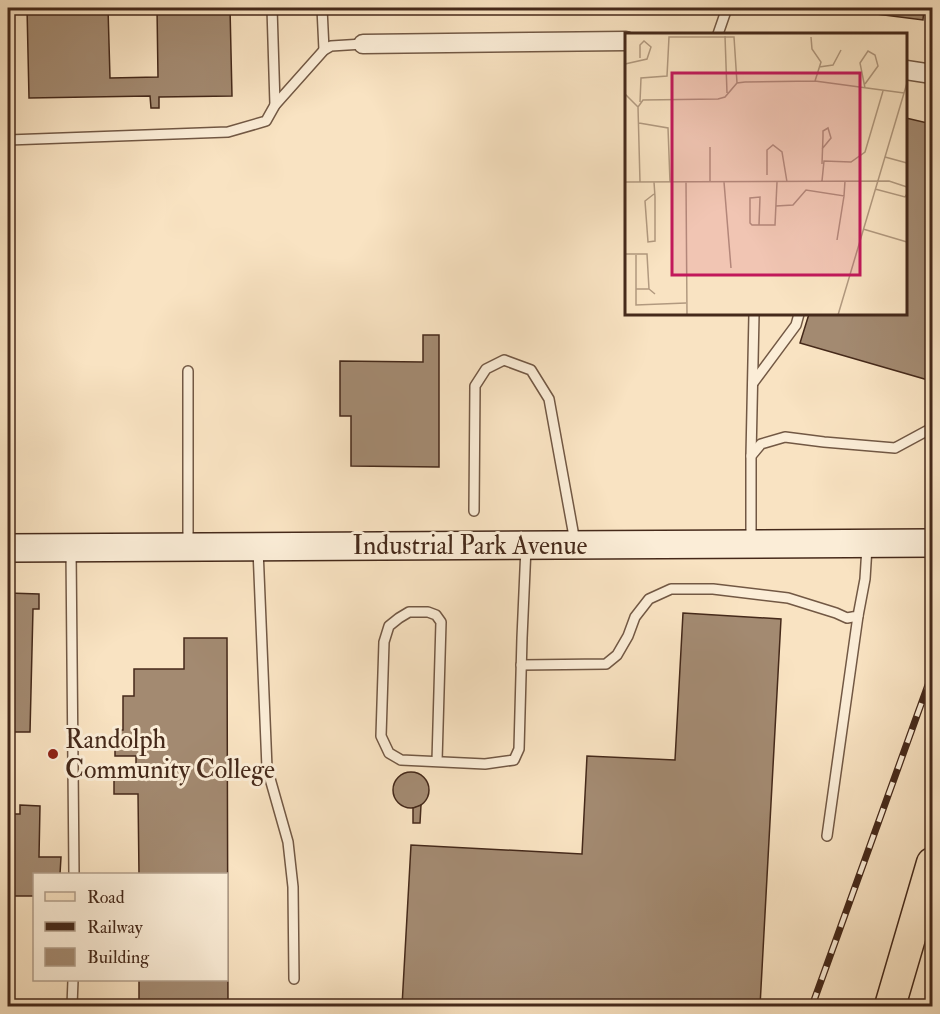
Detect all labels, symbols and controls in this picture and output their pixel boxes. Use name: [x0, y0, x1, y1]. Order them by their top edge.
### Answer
inset map: [625, 33, 907, 315]
street label: Industrial Park Avenue: [353, 530, 588, 562]
place label: Randolph Community College: [65, 724, 275, 786]
marker: Randolph Community College: [46, 747, 60, 761]
legend: [33, 873, 228, 981]
text: Road: [87, 886, 125, 909]
text: Railway: [87, 916, 144, 939]
text: Building: [87, 946, 150, 969]

